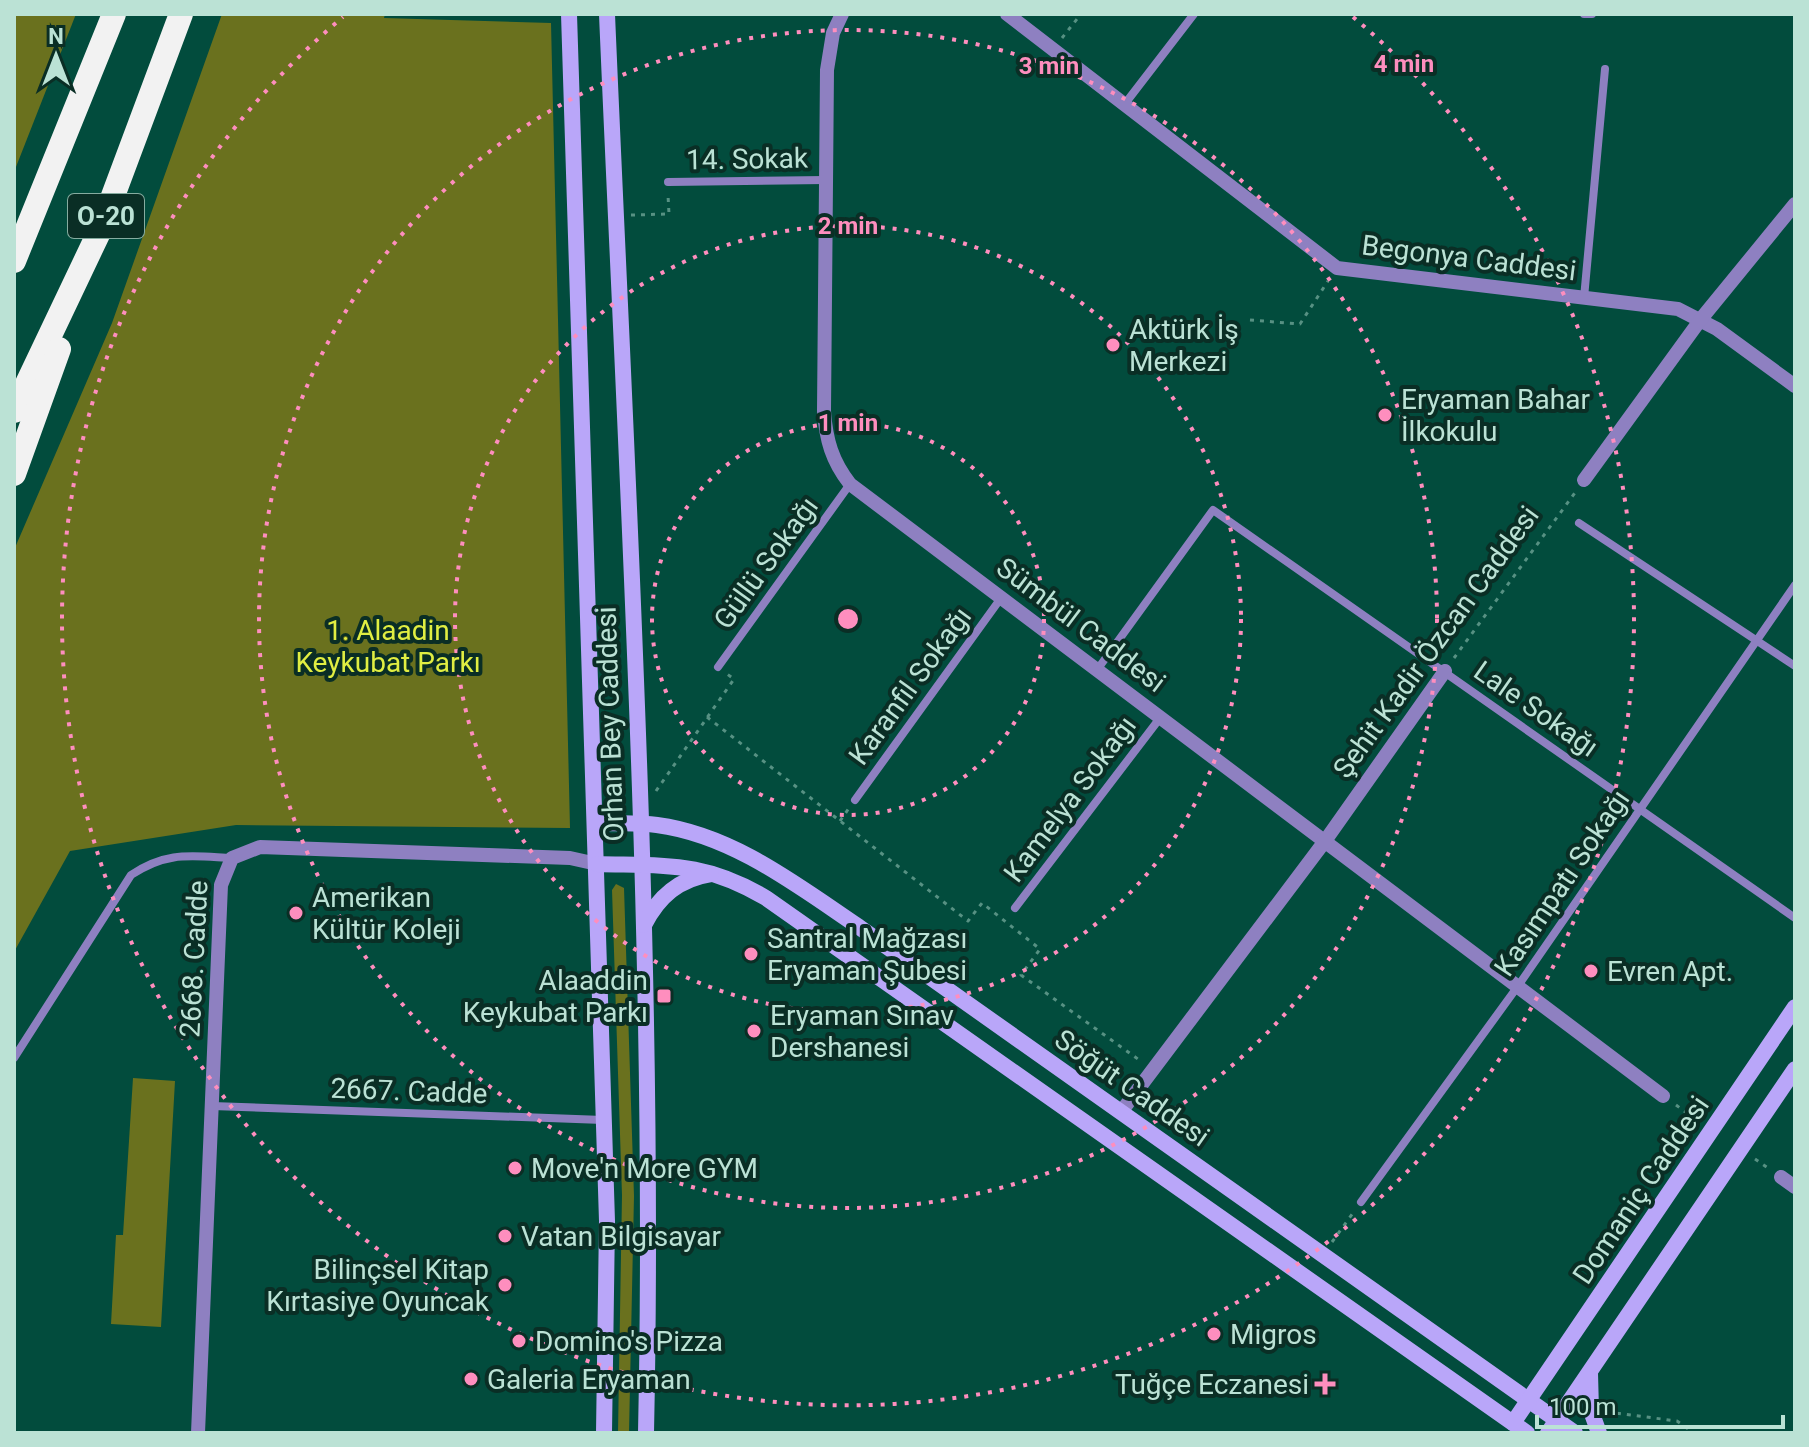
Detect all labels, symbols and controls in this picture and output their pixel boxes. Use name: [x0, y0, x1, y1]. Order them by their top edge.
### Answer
north arrow: [16, 16, 96, 96]
text: N: [48, 24, 64, 49]
text: 4 min: [1374, 50, 1434, 78]
text: 3 min: [1019, 52, 1079, 80]
street label: 14. Sokak: [686, 141, 809, 177]
road number: O-20: [68, 194, 144, 238]
text: 2 min: [818, 212, 878, 240]
street label: Begonya Caddesi: [1360, 228, 1578, 288]
place label: Aktürk İş Merkezi: [1129, 313, 1239, 378]
marker: Aktürk İş Merkezi: [1104, 336, 1122, 354]
place label: Eryaman Bahar İlkokulu: [1401, 383, 1590, 448]
marker: Eryaman Bahar İlkokulu: [1376, 406, 1394, 424]
text: 1 min: [818, 409, 878, 437]
street label: Güllü Sokağı: [707, 491, 825, 635]
street label: Şehit Kadir Özcan Caddesi: [1326, 500, 1546, 784]
street label: Sümbül Caddesi: [990, 551, 1172, 699]
street label: Karanfil Sokağı: [842, 601, 978, 771]
centre of rings: [834, 605, 862, 633]
street label: Orhan Bey Caddesi: [589, 606, 631, 842]
park label: 1. Alaadin Keykubat Parkı: [295, 614, 481, 679]
street label: Lale Sokağı: [1468, 654, 1604, 764]
street label: Kamelya Sokağı: [997, 710, 1143, 888]
street label: Kasımpatı Sokağı: [1488, 784, 1636, 982]
street label: 2668. Cadde: [173, 880, 215, 1038]
place label: Amerikan Kültür Koleji: [312, 881, 461, 946]
marker: Amerikan Kültür Koleji: [287, 904, 305, 922]
place label: Santral Mağzası Eryaman Şubesi: [767, 922, 967, 987]
marker: Santral Mağzası Eryaman Şubesi: [742, 945, 760, 963]
place label: Evren Apt.: [1607, 955, 1733, 988]
marker: Evren Apt.: [1582, 962, 1600, 980]
place label: Alaaddin Keykubat Parkı: [463, 964, 648, 1029]
marker: Alaaddin Keykubat Parkı: [655, 987, 673, 1005]
place label: Eryaman Sınav Dershanesi: [770, 999, 954, 1064]
marker: Eryaman Sınav Dershanesi: [745, 1022, 763, 1040]
street label: Söğüt Caddesi: [1048, 1023, 1216, 1153]
street label: 2667. Cadde: [330, 1072, 488, 1110]
street label: Domaniç Caddesi: [1566, 1090, 1716, 1290]
place label: Move'n More GYM: [531, 1152, 758, 1185]
marker: Move'n More GYM: [506, 1159, 524, 1177]
place label: Vatan Bilgisayar: [521, 1220, 722, 1253]
marker: Vatan Bilgisayar: [496, 1227, 514, 1245]
place label: Bilinçsel Kitap Kırtasiye Oyuncak: [266, 1253, 490, 1318]
marker: Bilinçsel Kitap Kırtasiye Oyuncak: [496, 1276, 514, 1294]
place label: Migros: [1230, 1318, 1317, 1351]
place label: Domino's Pizza: [535, 1325, 723, 1358]
marker: Migros: [1205, 1325, 1223, 1343]
marker: Domino's Pizza: [510, 1332, 528, 1350]
place label: Galeria Eryaman: [487, 1363, 691, 1396]
place label: Tuğçe Eczanesi: [1115, 1368, 1309, 1401]
marker: Galeria Eryaman: [462, 1370, 480, 1388]
marker: Tuğçe Eczanesi: [1316, 1375, 1334, 1393]
scale bar: [1537, 1379, 1783, 1429]
text: 100 m: [1549, 1393, 1616, 1421]

